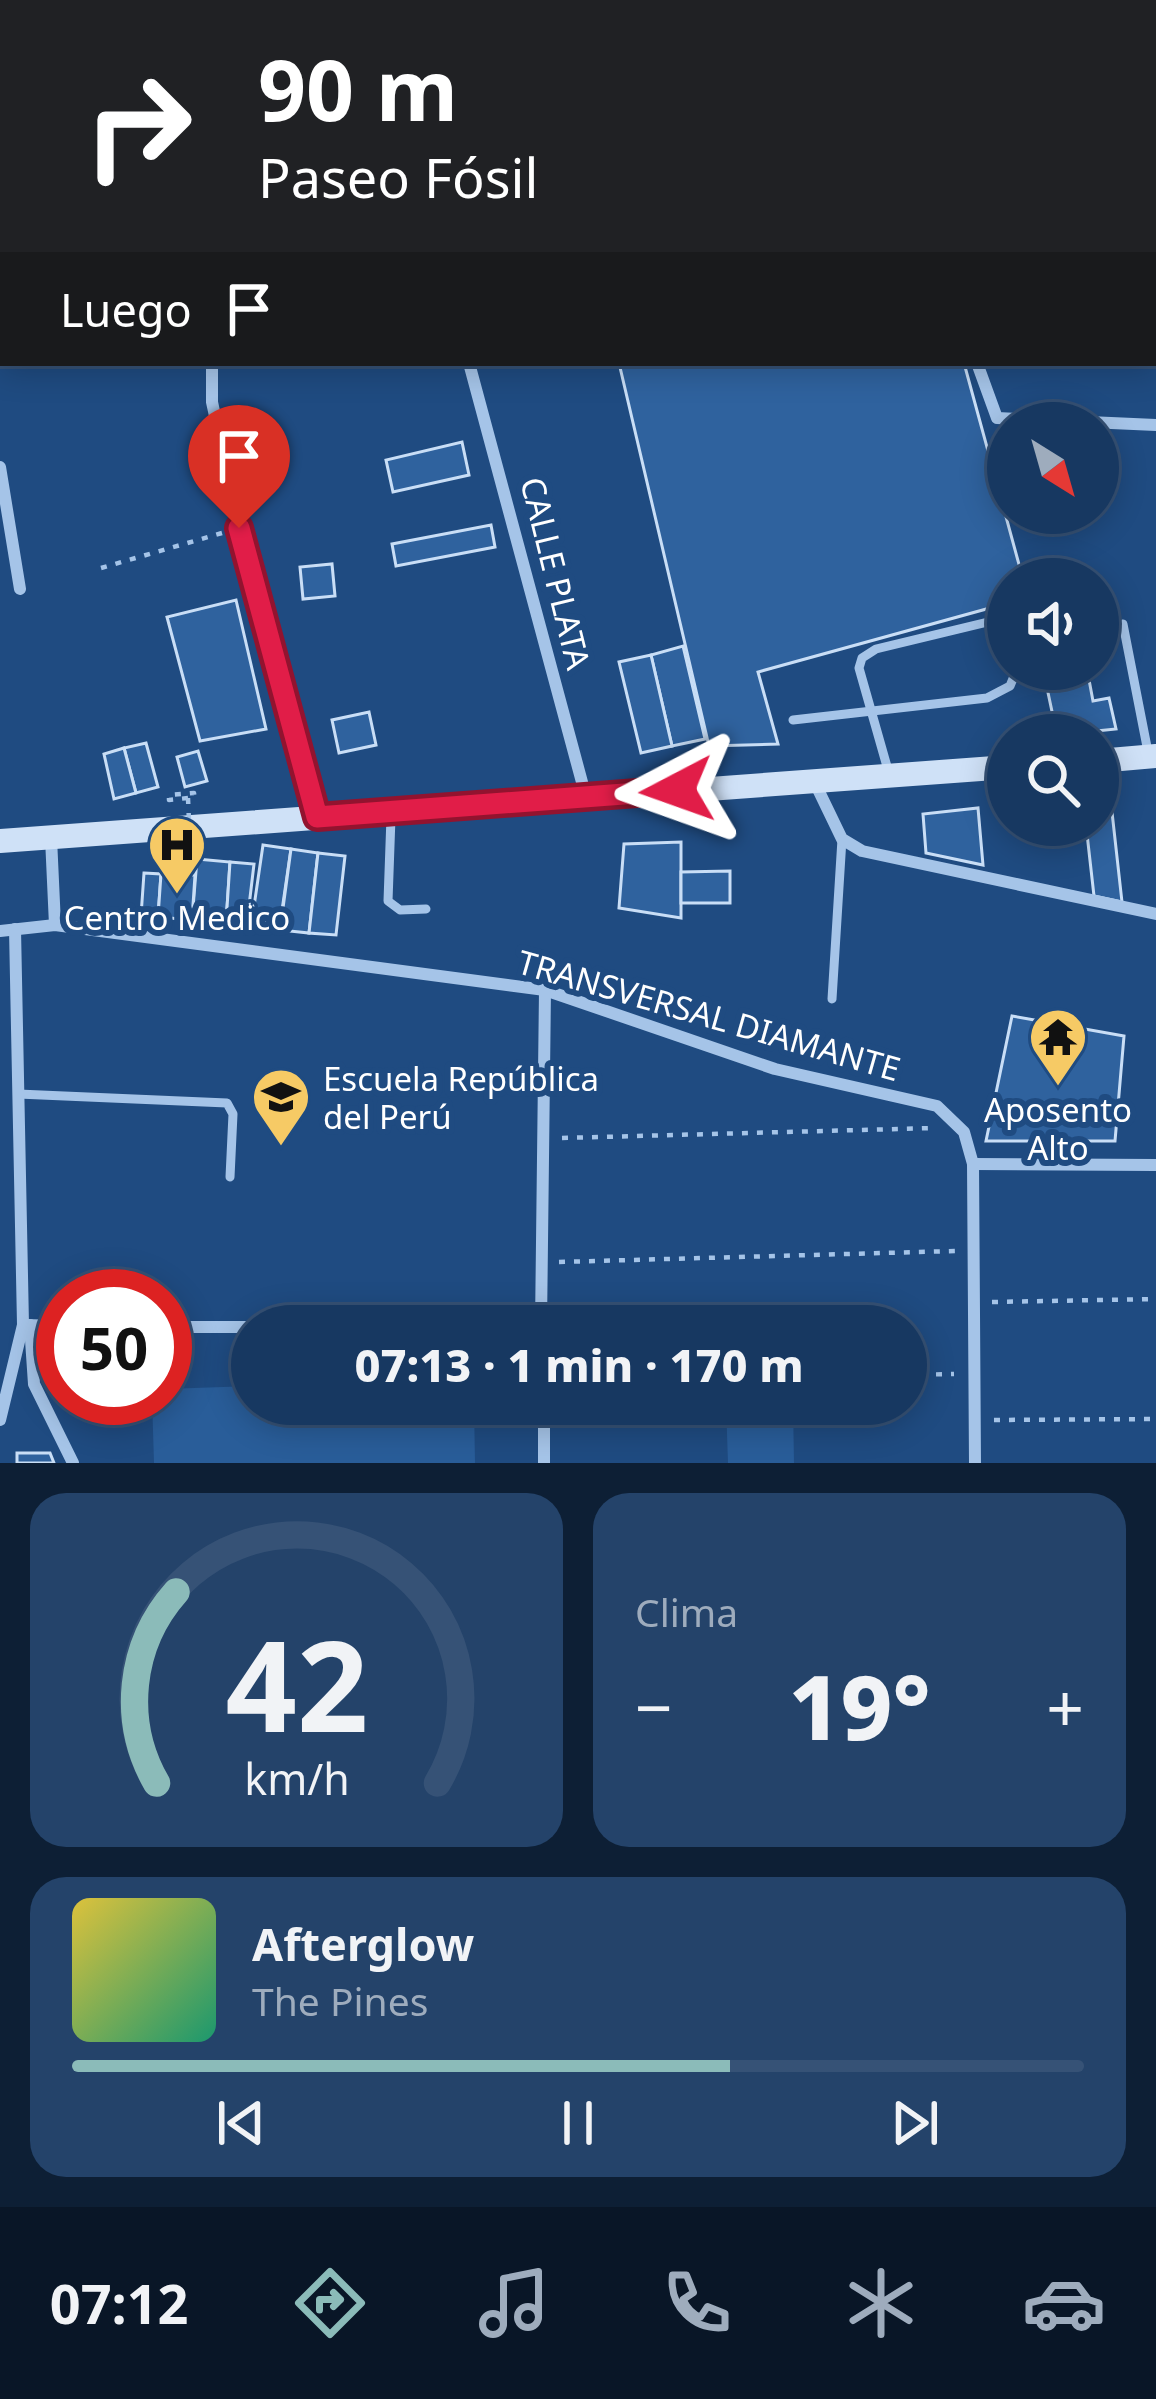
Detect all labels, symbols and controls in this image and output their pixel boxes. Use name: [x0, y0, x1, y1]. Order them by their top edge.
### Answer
text: 90 m: [258, 31, 458, 146]
icon: right: [60, 48, 216, 204]
text: Paseo Fósil: [258, 140, 538, 214]
icon: arrive: [216, 276, 282, 342]
text: Luego: [60, 279, 192, 340]
north arrow: [987, 402, 1119, 534]
map controls: [987, 402, 1119, 846]
pin: [188, 405, 290, 528]
icon: arrive: [206, 423, 272, 489]
street label: CALLE PLATA: [510, 472, 602, 675]
button: sound: [987, 558, 1119, 690]
button: search: [987, 714, 1119, 846]
position arrow: [614, 727, 740, 853]
hospital icon: Centro Medico: [146, 814, 208, 896]
place label: Centro Medico: [64, 895, 290, 940]
street label: TRANSVERSAL DIAMANTE: [512, 939, 906, 1091]
temple icon: Aposento Alto: [1027, 1006, 1089, 1088]
place label: Escuela República del Perú: [323, 1056, 599, 1139]
school or university icon: Escuela República del Perú: [250, 1066, 312, 1148]
place label: Aposento Alto: [984, 1087, 1132, 1170]
speed limit sign: 50: [36, 1269, 192, 1425]
text: 07:13 · 1 min · 170 m: [354, 1334, 804, 1395]
text: Clima: [635, 1585, 738, 1638]
text: 42: [225, 1599, 368, 1769]
text: 19°: [788, 1644, 931, 1766]
text: −: [635, 1661, 673, 1751]
text: +: [1046, 1661, 1084, 1751]
text: km/h: [244, 1749, 349, 1808]
text: Afterglow: [252, 1913, 474, 1974]
text: The Pines: [252, 1974, 428, 2027]
icon: previous: [208, 2090, 274, 2156]
icon: pause: [545, 2090, 611, 2156]
icon: next: [882, 2090, 948, 2156]
icon: directions: [288, 2261, 372, 2345]
icon: music: [472, 2261, 556, 2345]
icon: phone: [655, 2261, 739, 2345]
icon: climate: [839, 2261, 923, 2345]
icon: car: [1022, 2261, 1106, 2345]
text: 07:12: [50, 2266, 189, 2340]

